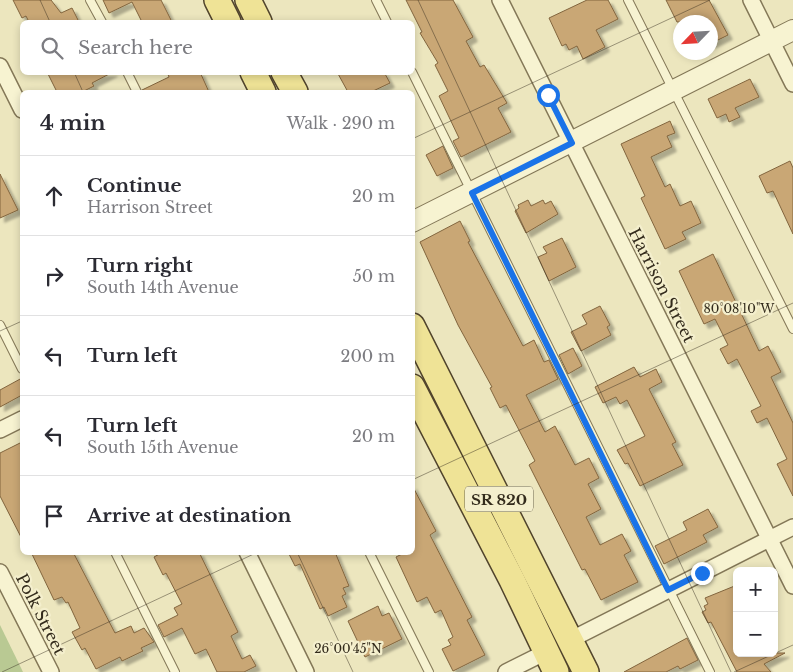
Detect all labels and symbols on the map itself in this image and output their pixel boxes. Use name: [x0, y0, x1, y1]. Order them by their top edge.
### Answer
north arrow: [673, 15, 718, 60]
route start: [537, 84, 560, 107]
street label: Harrison Street: [625, 224, 699, 346]
text: 80°08'10"W: [704, 301, 775, 316]
road number: SR 820: [465, 486, 533, 512]
route end: [691, 562, 714, 585]
street label: Polk Street: [12, 570, 70, 658]
text: 26°00'45"N: [314, 641, 382, 656]

